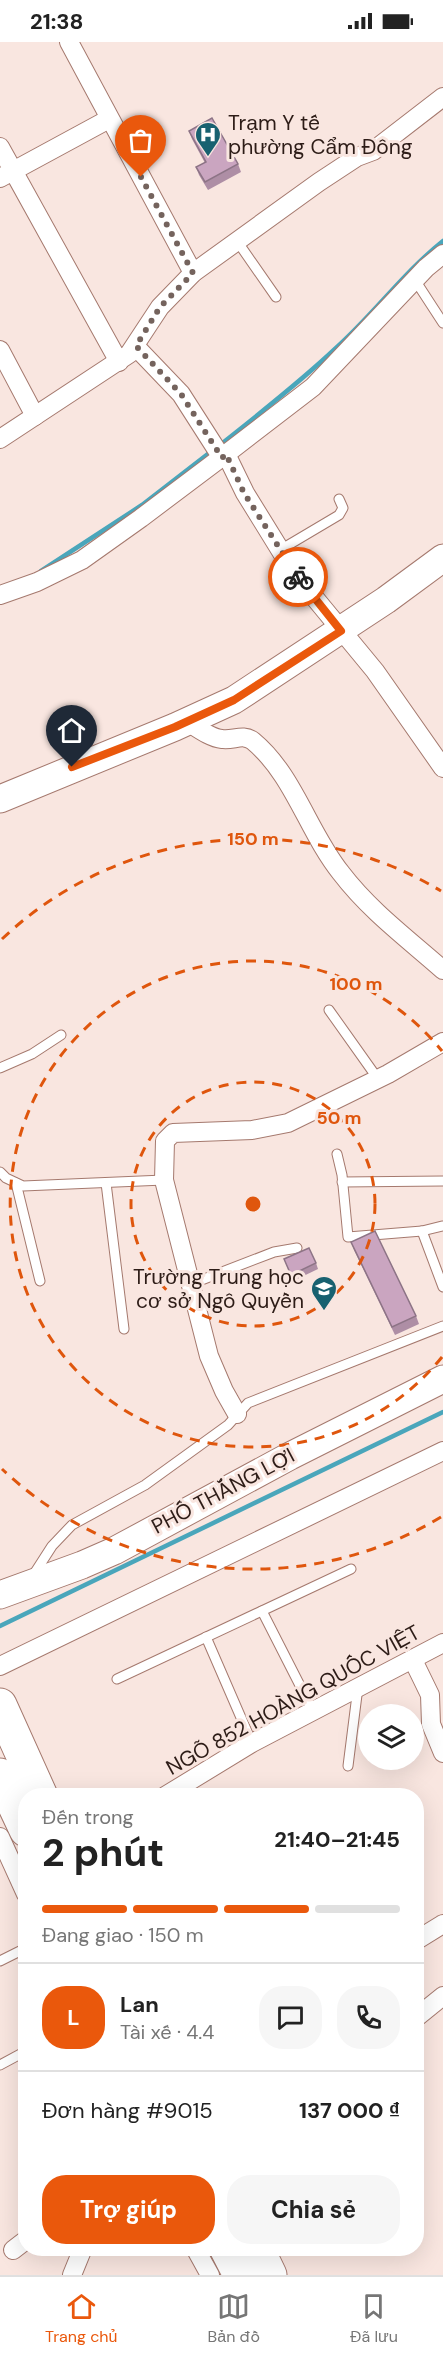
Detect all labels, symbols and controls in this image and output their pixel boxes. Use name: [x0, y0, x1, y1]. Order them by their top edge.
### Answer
text: 21:38: [30, 7, 83, 36]
place label: Trạm Y tế phường Cẩm Đông: [228, 109, 413, 161]
pin: [115, 115, 166, 177]
hospital icon: Trạm Y tế phường Cẩm Đông: [193, 120, 223, 158]
icon: bag: [124, 124, 157, 157]
courier: [268, 547, 328, 607]
icon: bike: [282, 561, 315, 594]
pin: [46, 705, 97, 767]
icon: home: [55, 714, 88, 747]
text: 150 m: [227, 827, 279, 851]
text: 100 m: [329, 972, 383, 996]
text: 50 m: [316, 1106, 362, 1130]
centre of rings: [243, 1194, 263, 1214]
place label: Trường Trung học cơ sở Ngô Quyền: [133, 1263, 304, 1315]
school or university icon: Trường Trung học cơ sở Ngô Quyền: [309, 1274, 339, 1312]
street label: PHỐ THẮNG LỢI: [147, 1441, 299, 1541]
street label: NGÕ 852 HOÀNG QUỐC VIỆT: [161, 1618, 425, 1782]
map controls: [358, 1704, 424, 1770]
button: layers: [358, 1704, 424, 1770]
text: Đến trong: [42, 1804, 134, 1830]
text: 21:40–21:45: [274, 1825, 400, 1854]
text: 2 phút: [42, 1827, 164, 1878]
text: Đang giao · 150 m: [42, 1922, 204, 1948]
button: chat: [259, 1986, 322, 2049]
button: phone: [337, 1986, 400, 2049]
text: Lan: [120, 1990, 159, 2019]
text: L: [67, 2003, 80, 2032]
text: Tài xế · 4.4: [120, 2019, 214, 2045]
text: Đơn hàng #9015: [42, 2096, 213, 2125]
text: 137 000 ₫: [299, 2096, 400, 2125]
button: Trợ giúp: [42, 2175, 215, 2244]
button: Chia sẻ: [227, 2175, 400, 2244]
tab: Trang chủ: [45, 2290, 117, 2347]
tab: Bản đồ: [208, 2290, 260, 2347]
tab: Đã lưu: [350, 2290, 398, 2347]

